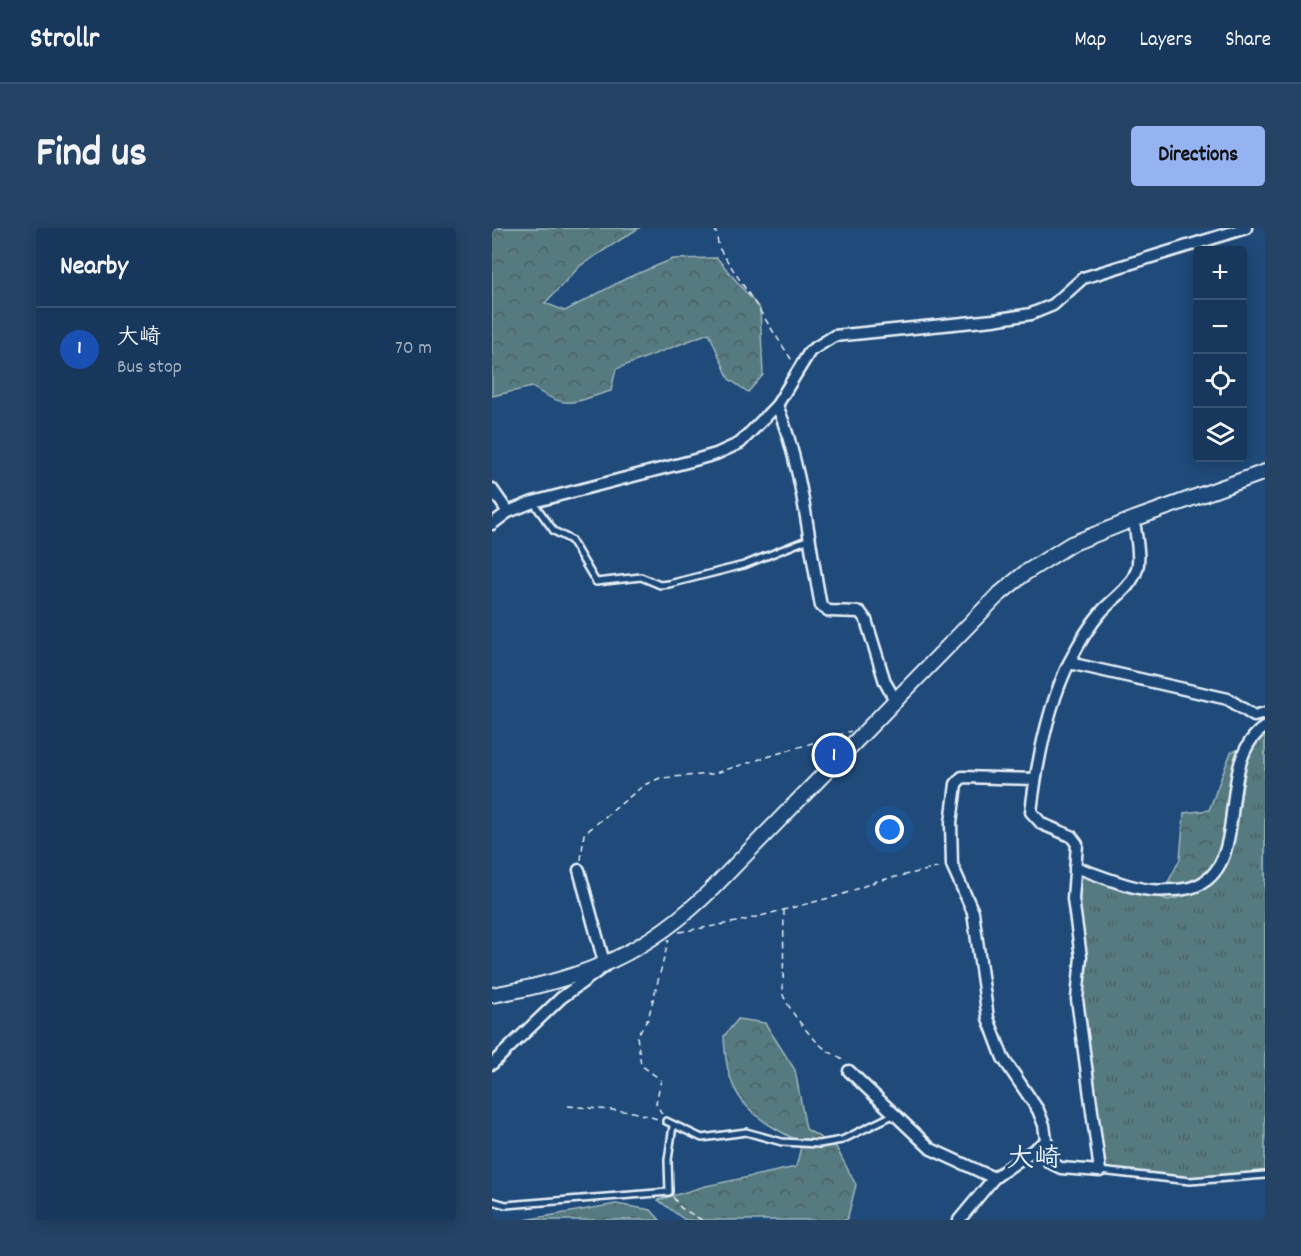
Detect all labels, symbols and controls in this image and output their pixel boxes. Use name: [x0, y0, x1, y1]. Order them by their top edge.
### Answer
text: Strollr: [30, 21, 99, 61]
text: Map: [1075, 26, 1106, 56]
text: Layers: [1139, 26, 1192, 56]
text: Share: [1225, 26, 1271, 56]
text: Find us: [36, 126, 147, 186]
button: Directions: [1131, 126, 1265, 186]
map controls: [1193, 246, 1247, 462]
button: +: [1193, 246, 1247, 300]
text: Nearby: [60, 249, 128, 286]
button: −: [1193, 300, 1247, 354]
text: 大崎: [117, 323, 161, 354]
text: 1: [77, 335, 82, 363]
text: 70 m: [395, 335, 432, 363]
text: Bus stop: [117, 354, 182, 382]
button: locate: [1193, 354, 1247, 408]
button: layers: [1193, 408, 1247, 462]
pin: 1: [814, 732, 854, 778]
your location: [875, 815, 904, 844]
district label: 大崎: [1007, 1141, 1061, 1180]

